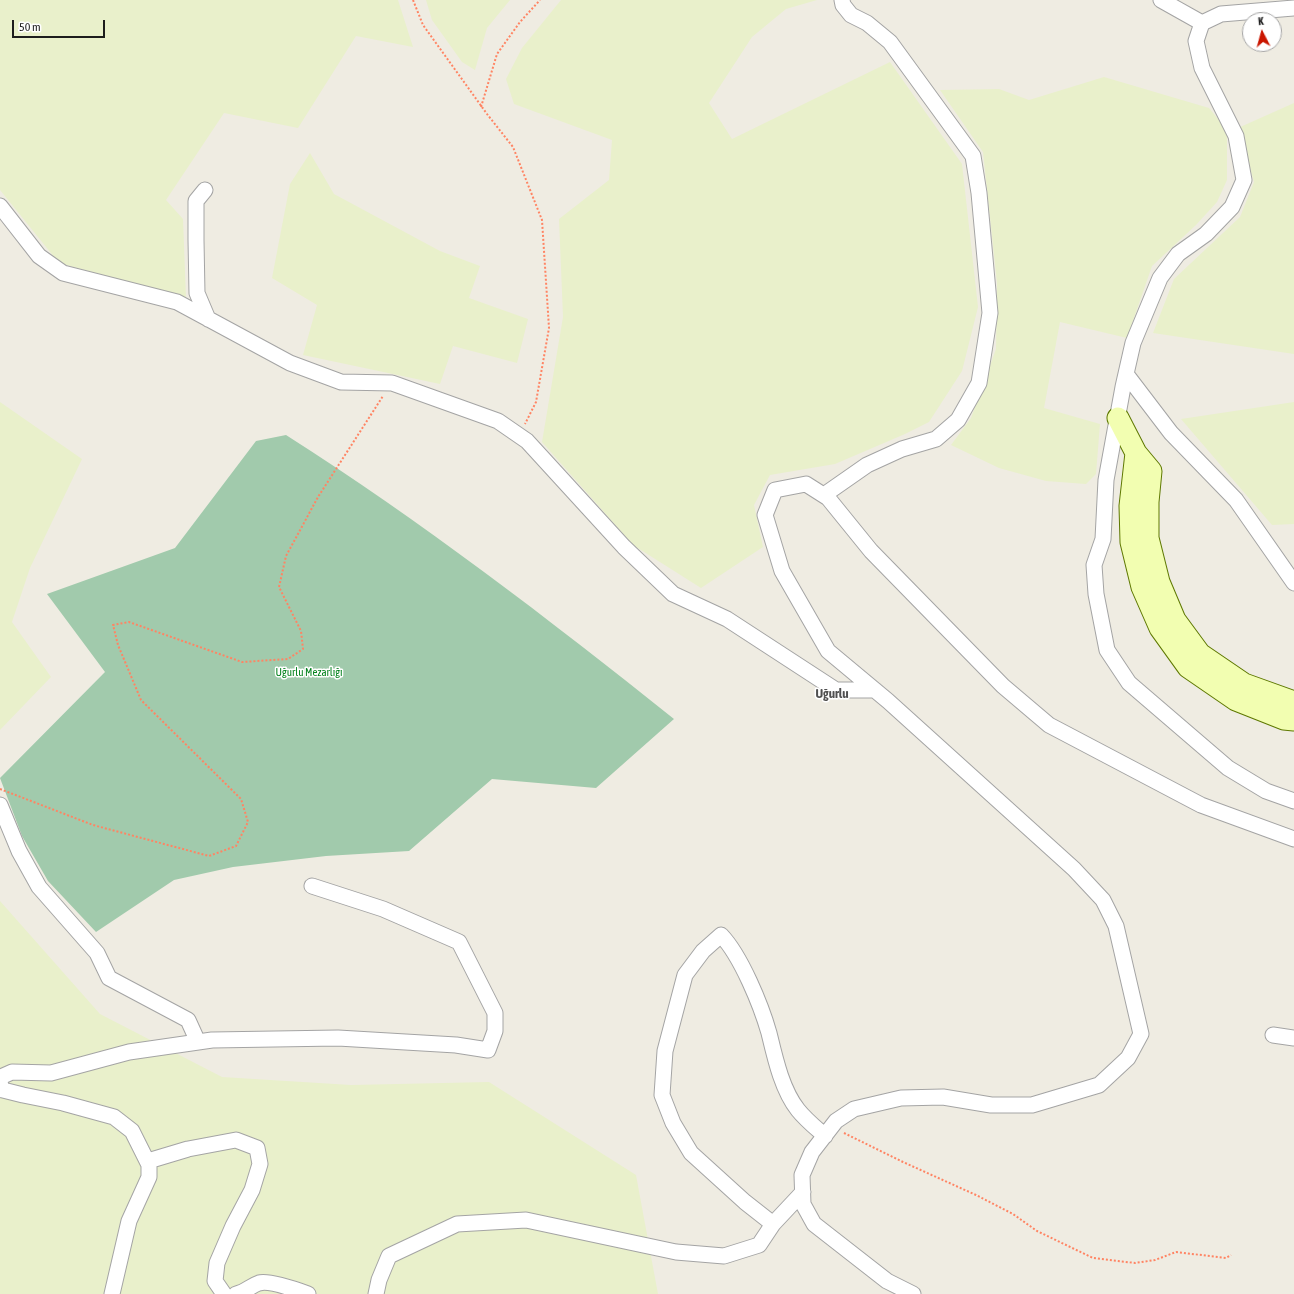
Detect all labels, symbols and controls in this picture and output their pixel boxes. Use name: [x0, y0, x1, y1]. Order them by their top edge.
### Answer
scale bar: [14, 12, 107, 38]
north arrow: [1242, 12, 1282, 52]
text: K: [1258, 15, 1264, 27]
text: 50 m: [19, 20, 41, 34]
park label: Uğurlu Mezarlığı: [276, 666, 342, 680]
district label: Uğurlu: [815, 686, 849, 702]

